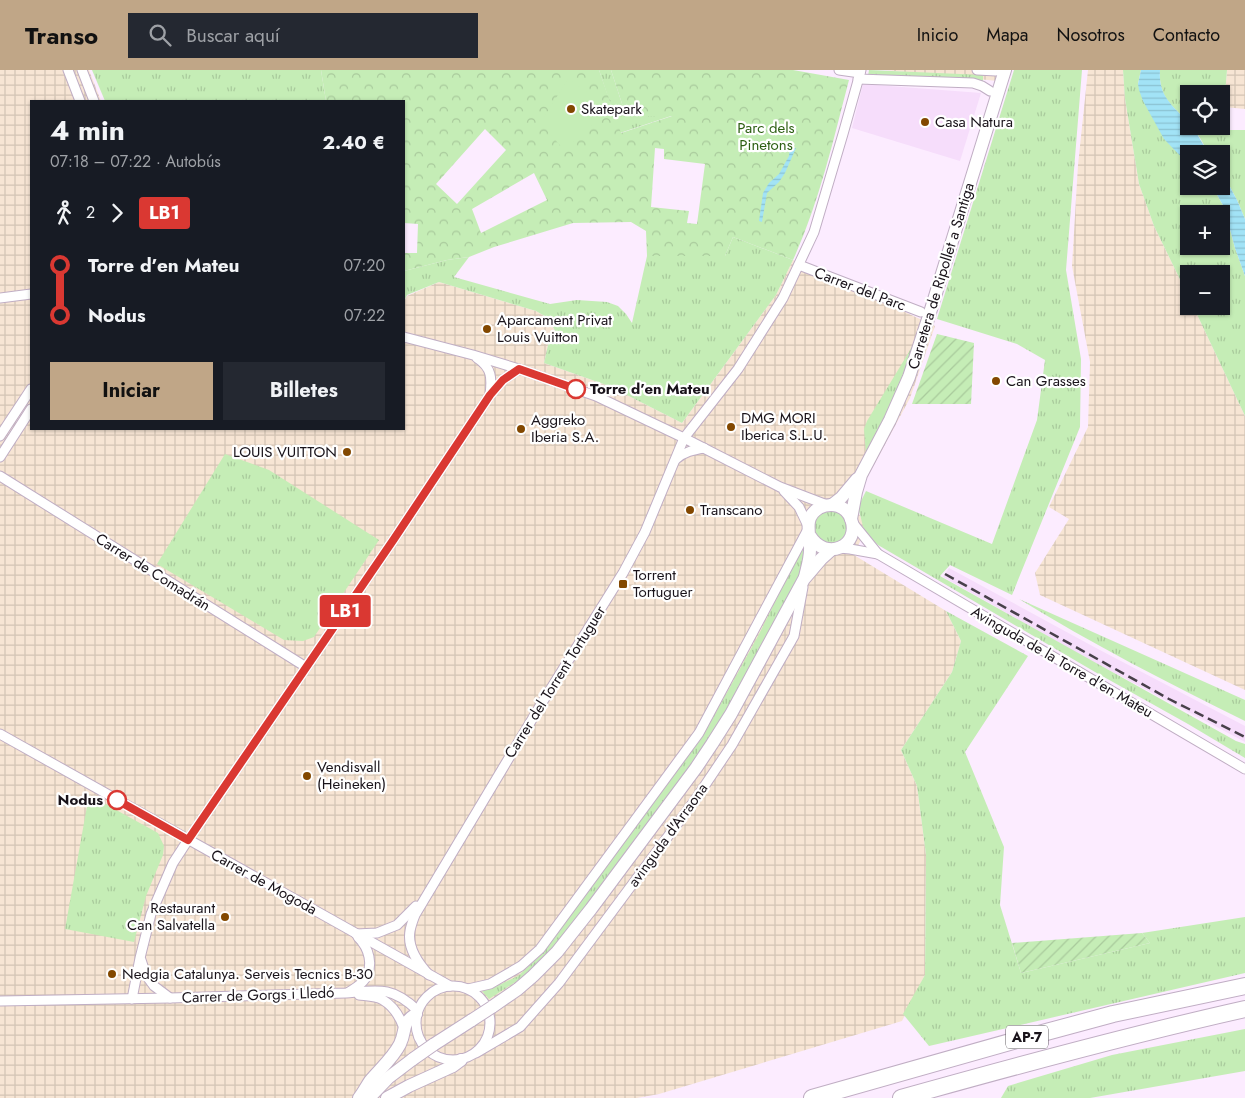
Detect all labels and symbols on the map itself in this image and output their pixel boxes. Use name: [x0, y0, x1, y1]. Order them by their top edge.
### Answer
place label: Skatepark: [581, 98, 642, 120]
marker: Skatepark: [565, 103, 577, 115]
place label: Casa Natura: [935, 111, 1013, 133]
marker: Casa Natura: [919, 116, 931, 128]
park label: Parc dels Pinetons: [737, 117, 795, 156]
street label: Carretera de Ripollet a Santiga: [902, 180, 980, 372]
street label: Carrer del Parc: [811, 261, 909, 317]
place label: Aparcament Privat Louis Vuitton: [497, 309, 612, 348]
marker: Aparcament Privat Louis Vuitton: [481, 323, 493, 335]
place label: Can Grasses: [1006, 370, 1086, 392]
marker: Can Grasses: [990, 375, 1002, 387]
place label: Torre d’en Mateu: [590, 378, 710, 400]
marker: Torre d’en Mateu: [566, 379, 586, 399]
place label: DMG MORI Iberica S.L.U.: [741, 407, 827, 446]
place label: Aggreko Iberia S.A.: [531, 409, 599, 448]
marker: DMG MORI Iberica S.L.U.: [725, 421, 737, 433]
marker: Aggreko Iberia S.A.: [515, 423, 527, 435]
place label: LOUIS VUITTON: [233, 441, 337, 463]
marker: LOUIS VUITTON: [341, 446, 353, 458]
place label: Transcano: [700, 499, 763, 521]
marker: Transcano: [684, 504, 696, 516]
street label: Carrer de Comadrán: [91, 528, 215, 616]
place label: Torrent Tortuguer: [633, 564, 693, 603]
marker: Torrent Tortuguer: [617, 578, 629, 590]
line badge: LB1: [316, 595, 374, 627]
street label: Carrer del Torrent Tortuguer: [499, 601, 611, 763]
street label: Avinguda de la Torre d'en Mateu: [967, 601, 1157, 723]
place label: Vendisvall (Heineken): [317, 756, 386, 795]
marker: Vendisvall (Heineken): [301, 770, 313, 782]
street label: avinguda d'Arraona: [623, 779, 713, 891]
place label: Nodus: [58, 789, 103, 811]
marker: Nodus: [107, 790, 127, 810]
street label: Carrer de Mogoda: [207, 844, 321, 920]
place label: Restaurant Can Salvatella: [127, 897, 215, 936]
marker: Restaurant Can Salvatella: [219, 911, 231, 923]
place label: Nedgia Catalunya. Serveis Tecnics B-30: [122, 963, 373, 985]
marker: Nedgia Catalunya. Serveis Tecnics B-30: [106, 968, 118, 980]
street label: Carrer de Gorgs i Lledó: [181, 981, 335, 1009]
road number: AP-7: [1006, 1026, 1048, 1049]

